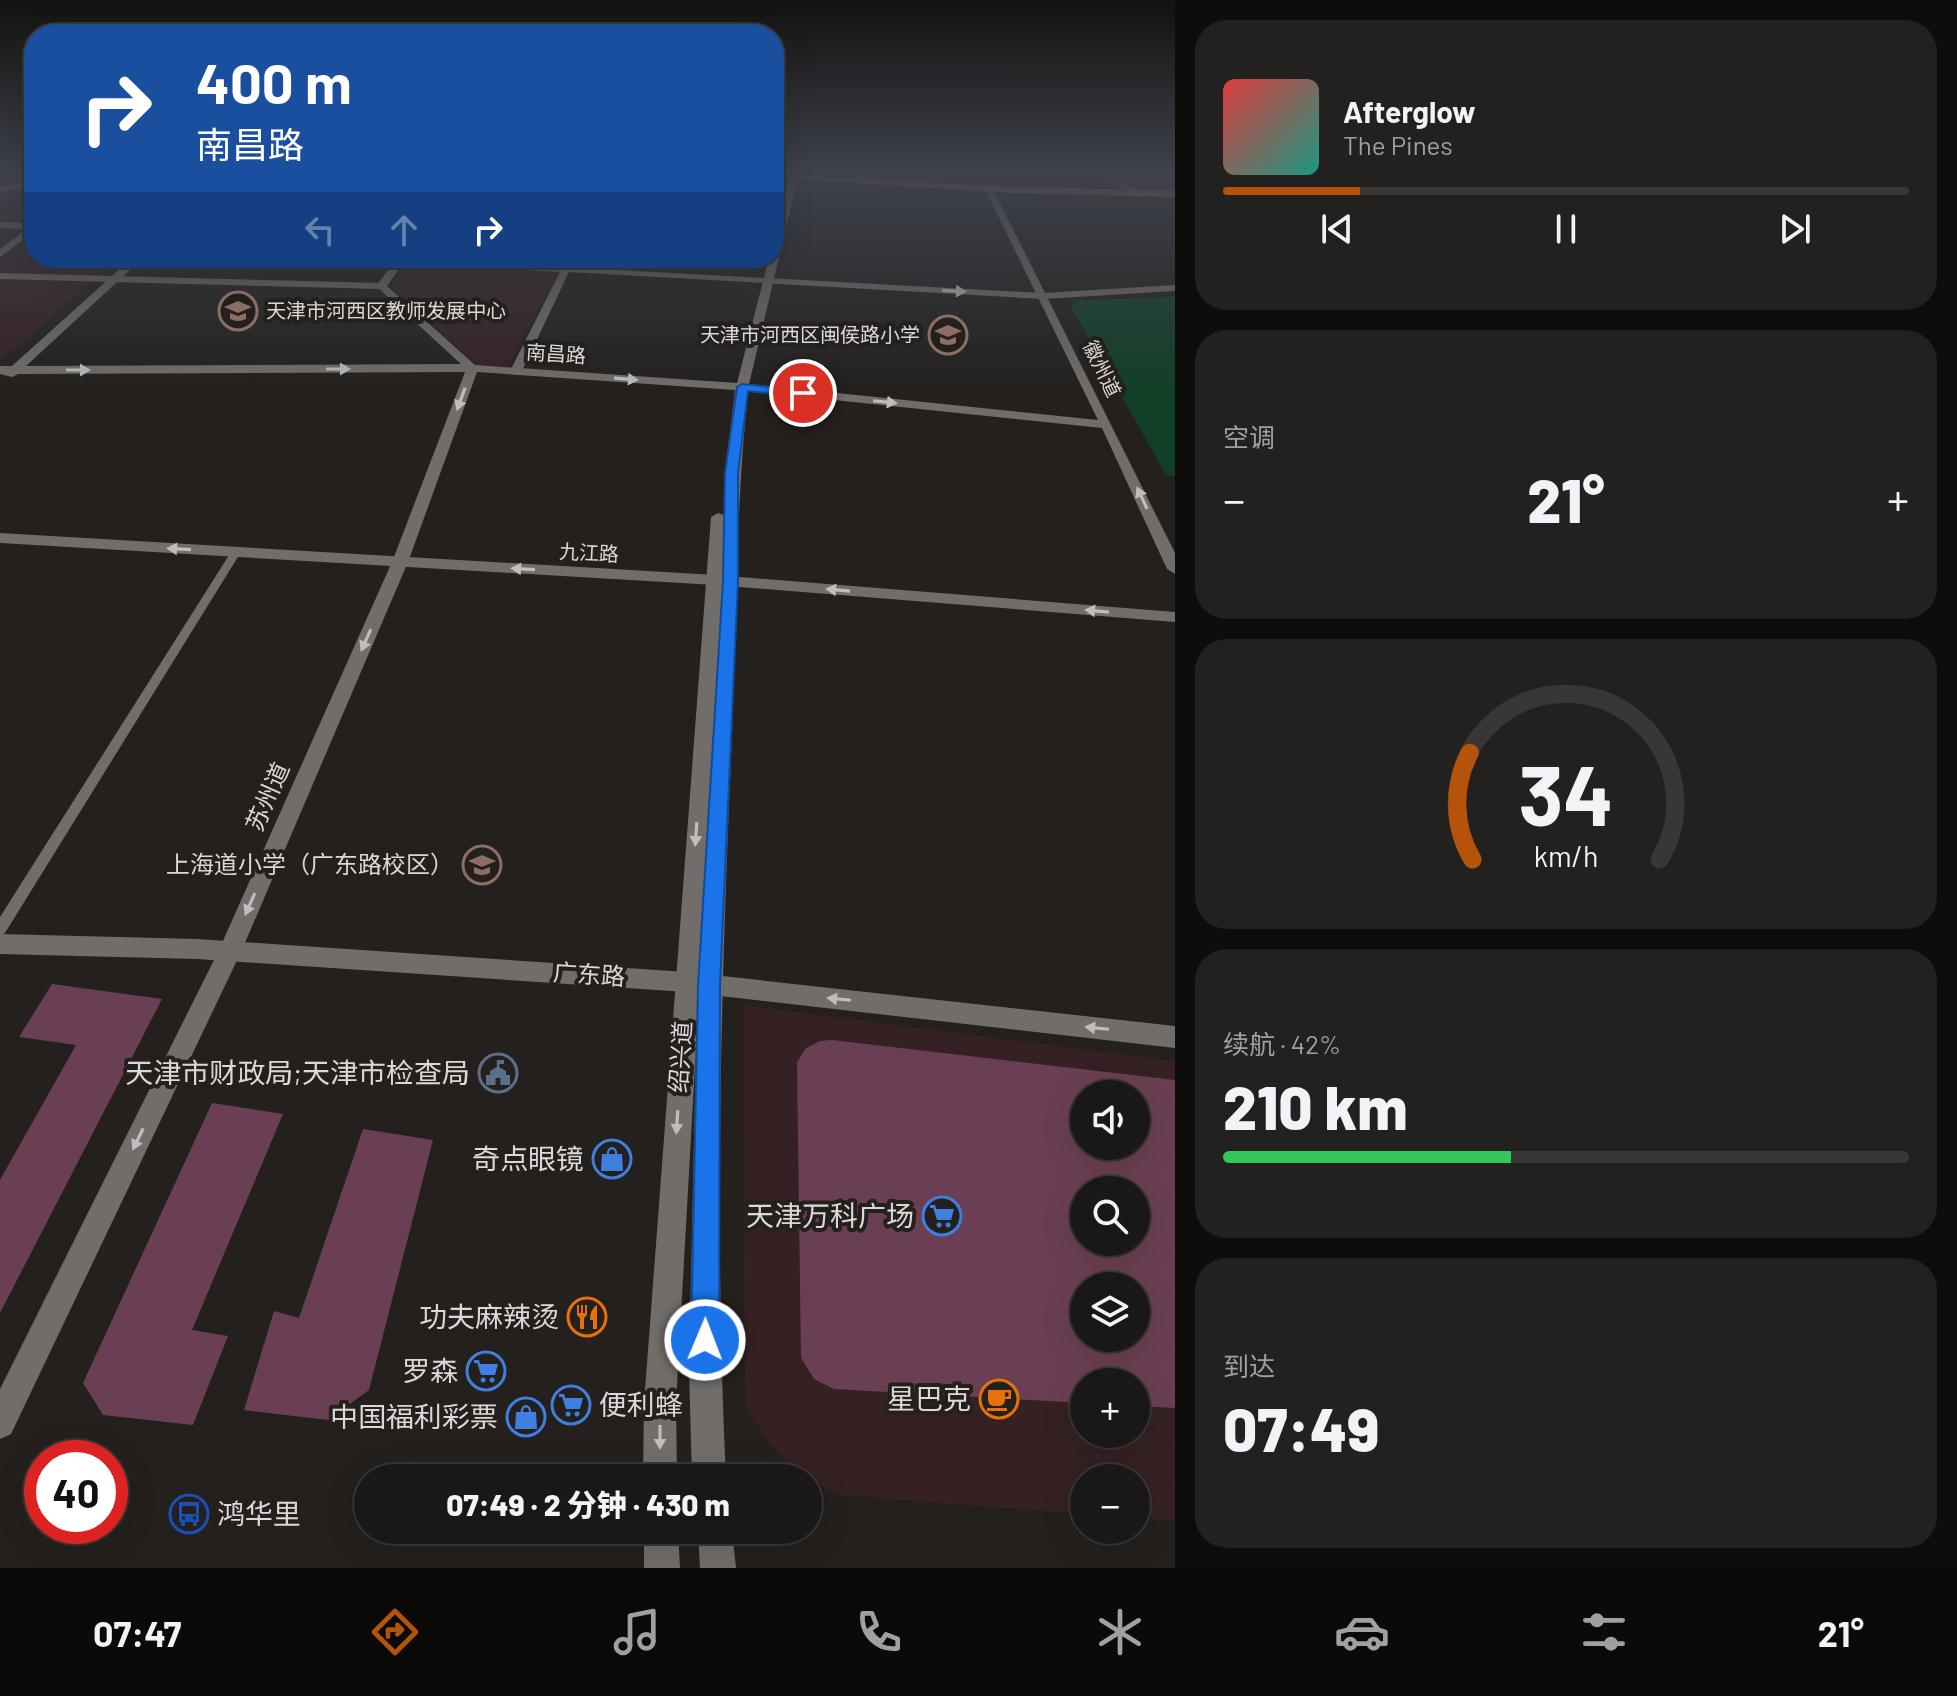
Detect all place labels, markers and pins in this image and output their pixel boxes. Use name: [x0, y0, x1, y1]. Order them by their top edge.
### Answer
school or university icon: 天津市河西区教师发展中心: [217, 290, 259, 332]
place label: 天津市河西区教师发展中心: [266, 298, 506, 322]
school or university icon: 天津市河西区闽侯路小学: [927, 314, 969, 356]
place label: 天津市河西区闽侯路小学: [700, 322, 920, 346]
pin: [769, 359, 837, 427]
school or university icon: 上海道小学（广东路校区）: [461, 844, 503, 886]
place label: 上海道小学（广东路校区）: [166, 849, 454, 878]
public building icon: 天津市财政局;天津市检查局: [477, 1052, 519, 1094]
place label: 天津市财政局;天津市检查局: [125, 1055, 470, 1089]
shop icon: 奇点眼镜: [591, 1138, 633, 1180]
place label: 奇点眼镜: [472, 1141, 584, 1175]
supermarket icon: 天津万科广场: [921, 1195, 963, 1237]
place label: 天津万科广场: [746, 1198, 914, 1232]
restaurant icon: 功夫麻辣烫: [566, 1296, 608, 1338]
place label: 功夫麻辣烫: [419, 1299, 559, 1333]
supermarket icon: 罗森: [465, 1350, 507, 1392]
place label: 罗森: [402, 1353, 458, 1387]
cafe icon: 星巴克: [978, 1378, 1020, 1420]
place label: 星巴克: [887, 1381, 971, 1415]
supermarket icon: 便利蜂: [550, 1384, 592, 1426]
place label: 便利蜂: [599, 1387, 683, 1421]
shop icon: 中国福利彩票: [505, 1396, 547, 1438]
place label: 中国福利彩票: [330, 1399, 498, 1433]
bus stop icon: 鸿华里: [168, 1493, 210, 1535]
place label: 鸿华里: [217, 1496, 301, 1530]

